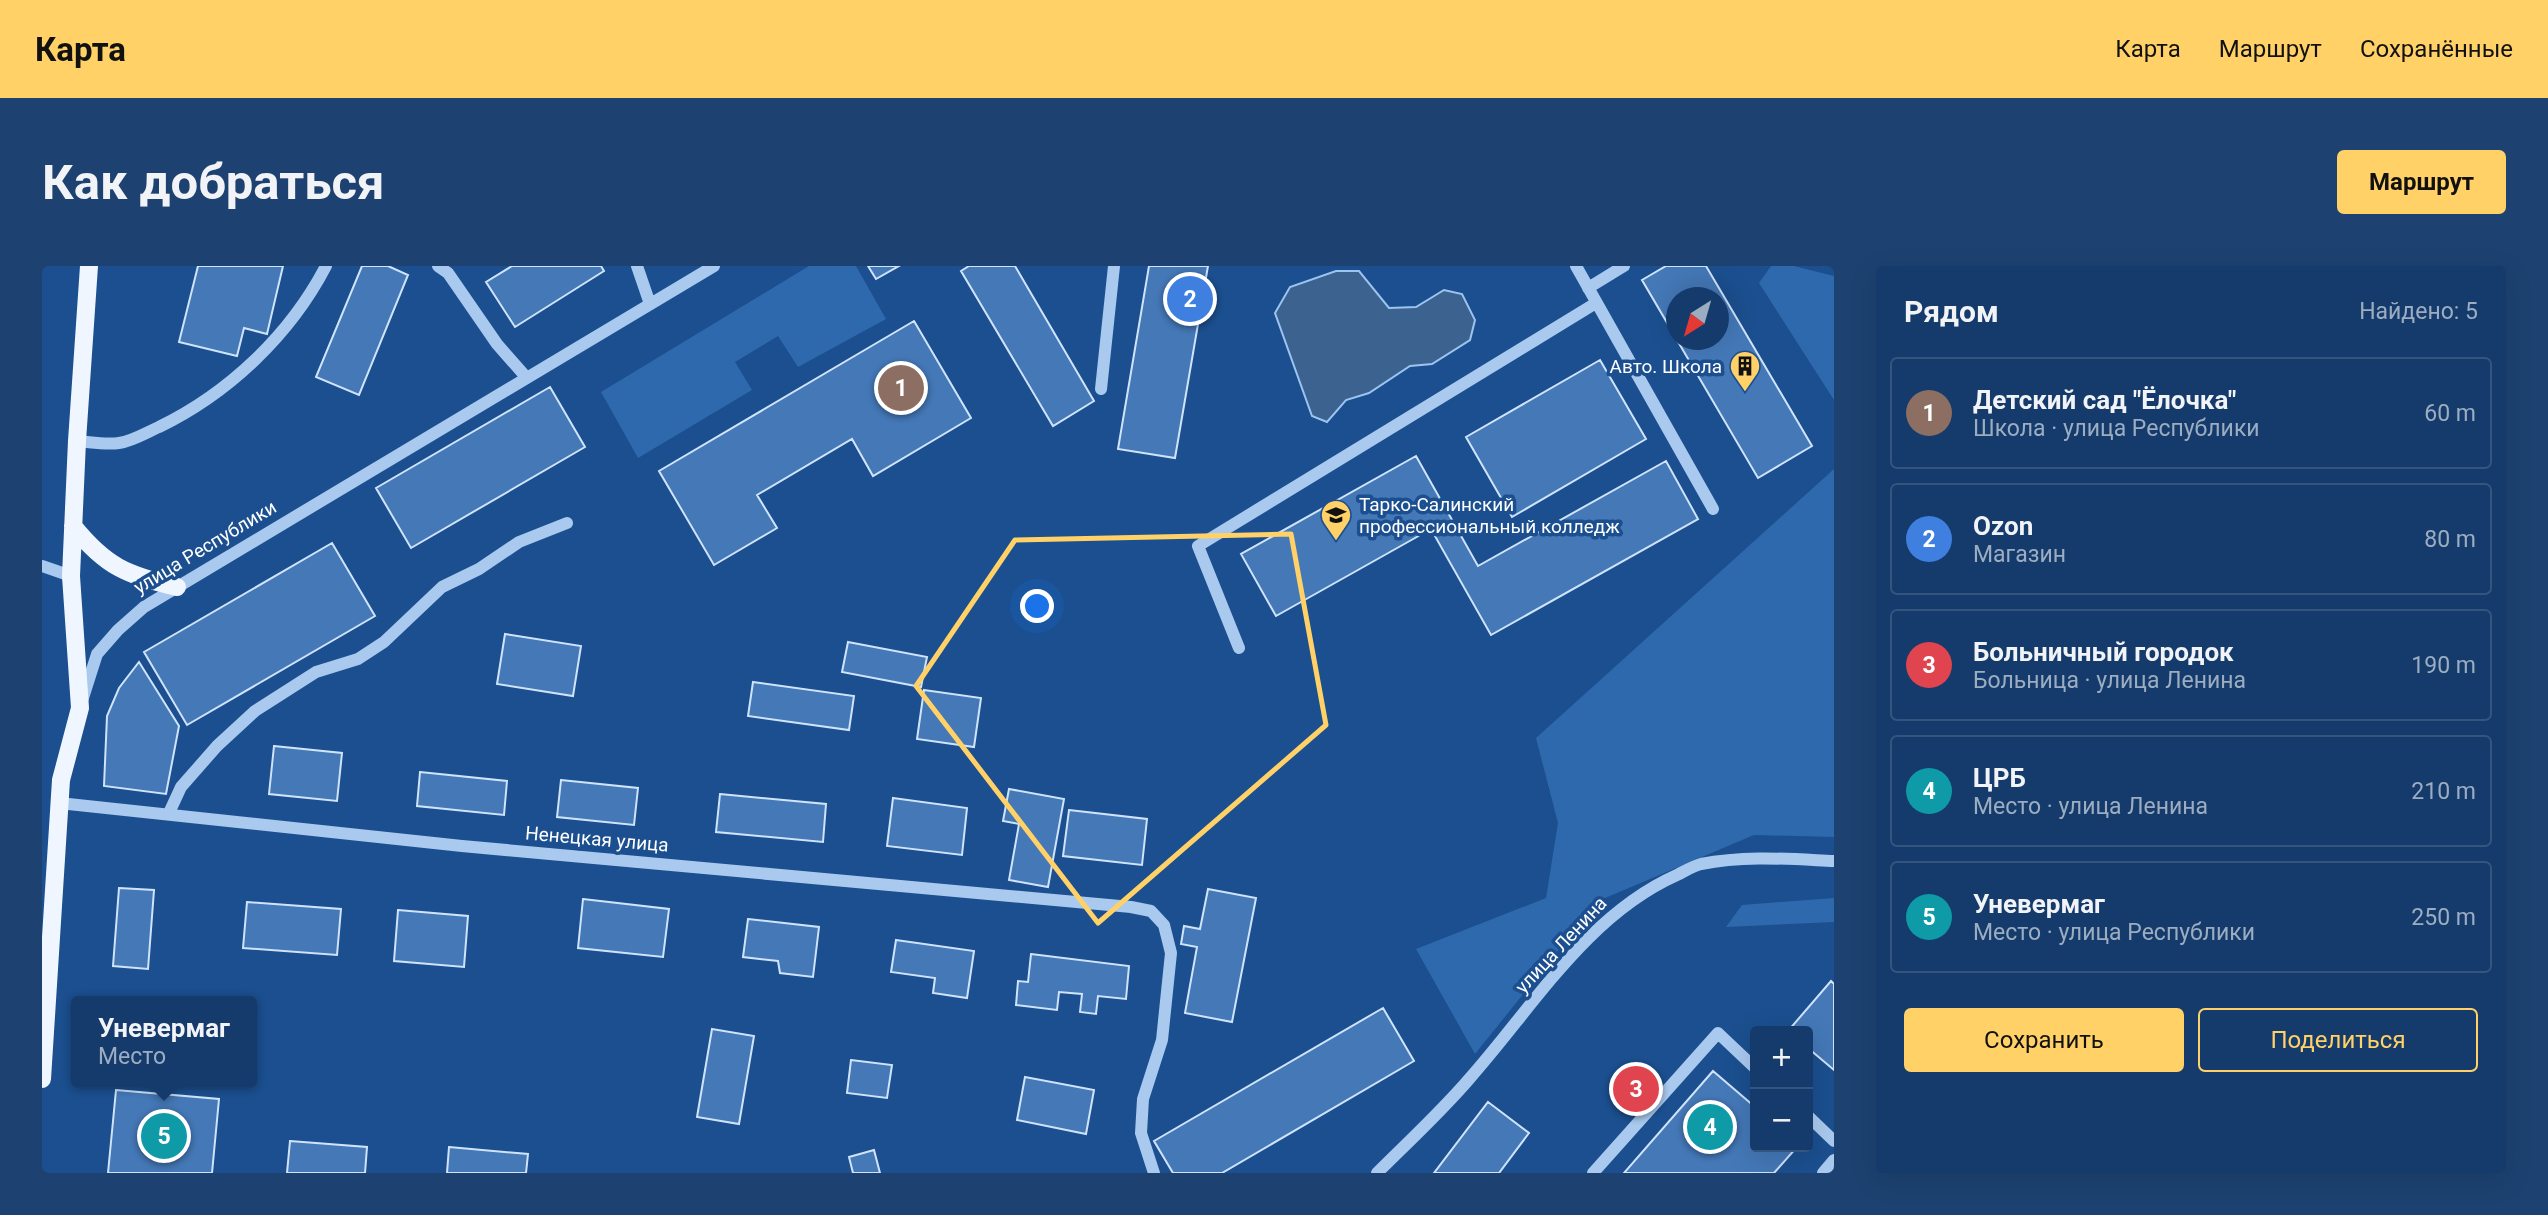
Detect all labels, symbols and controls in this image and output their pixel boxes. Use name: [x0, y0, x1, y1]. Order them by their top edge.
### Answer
text: Карта: [35, 30, 126, 69]
text: Карта: [2115, 35, 2181, 63]
text: Маршрут: [2219, 35, 2322, 63]
text: Сохранённые: [2360, 35, 2513, 63]
button: Маршрут: [2337, 150, 2506, 214]
text: Как добраться: [42, 154, 384, 211]
pin: 2: [1167, 273, 1213, 325]
north arrow: [1666, 287, 1729, 350]
text: Рядом: [1904, 294, 1999, 329]
text: Найдено: 5: [2359, 298, 2478, 325]
building icon: Авто. Школа: [1728, 349, 1762, 393]
place label: Авто. Школа: [1610, 355, 1722, 378]
pin: 1: [878, 362, 924, 414]
text: Детский сад "Ёлочка": [1973, 385, 2236, 415]
text: 1: [1922, 400, 1936, 427]
text: 60 m: [2424, 400, 2476, 427]
text: Школа · улица Республики: [1973, 415, 2260, 442]
place label: Тарко-Салинский профессиональный колледж: [1359, 493, 1620, 538]
street label: улица Республики: [129, 495, 281, 599]
school or university icon: Тарко-Салинский профессиональный колледж: [1319, 498, 1353, 542]
text: Ozon: [1973, 511, 2033, 541]
text: 2: [1922, 526, 1936, 553]
text: 80 m: [2424, 526, 2476, 553]
text: Магазин: [1973, 541, 2066, 568]
your location: [1020, 589, 1054, 623]
text: Больничный городок: [1973, 637, 2234, 667]
text: 3: [1922, 652, 1936, 679]
text: 190 m: [2411, 652, 2476, 679]
text: Больница · улица Ленина: [1973, 667, 2246, 694]
text: ЦРБ: [1973, 763, 2026, 793]
text: 4: [1922, 778, 1936, 805]
text: 210 m: [2411, 778, 2476, 805]
text: Место · улица Ленина: [1973, 793, 2208, 820]
street label: Ненецкая улица: [524, 821, 670, 857]
text: Уневермаг: [1973, 889, 2105, 919]
street label: улица Ленина: [1510, 892, 1612, 998]
text: 5: [1922, 904, 1936, 931]
text: 250 m: [2411, 904, 2476, 931]
text: Место · улица Республики: [1973, 919, 2255, 946]
popup: [71, 996, 257, 1087]
button: Сохранить: [1904, 1008, 2184, 1072]
button: Поделиться: [2198, 1008, 2478, 1072]
text: Уневермаг: [98, 1013, 230, 1043]
map controls: [1750, 1026, 1813, 1152]
button: +: [1750, 1026, 1813, 1089]
text: Место: [98, 1043, 166, 1070]
pin: 3: [1613, 1063, 1659, 1115]
button: −: [1750, 1089, 1813, 1152]
pin: 4: [1687, 1101, 1733, 1153]
pin: 5: [141, 1110, 187, 1162]

